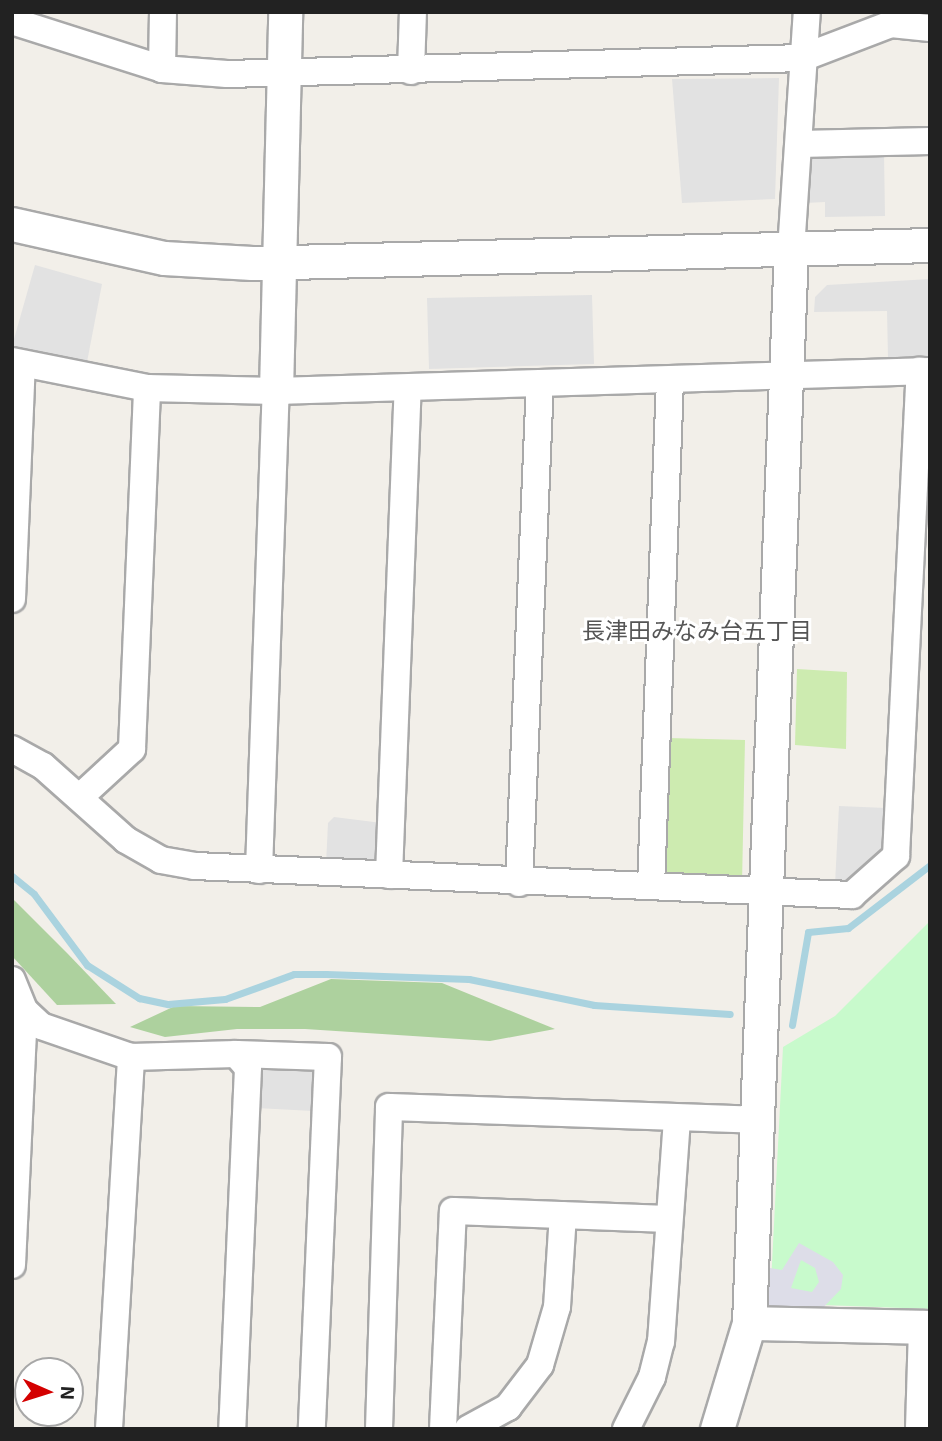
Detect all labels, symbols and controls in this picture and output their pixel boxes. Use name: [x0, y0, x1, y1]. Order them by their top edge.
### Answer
district label: 長津田みなみ台五丁目: [582, 616, 812, 644]
north arrow: [14, 1357, 84, 1427]
text: N: [57, 1386, 80, 1400]

